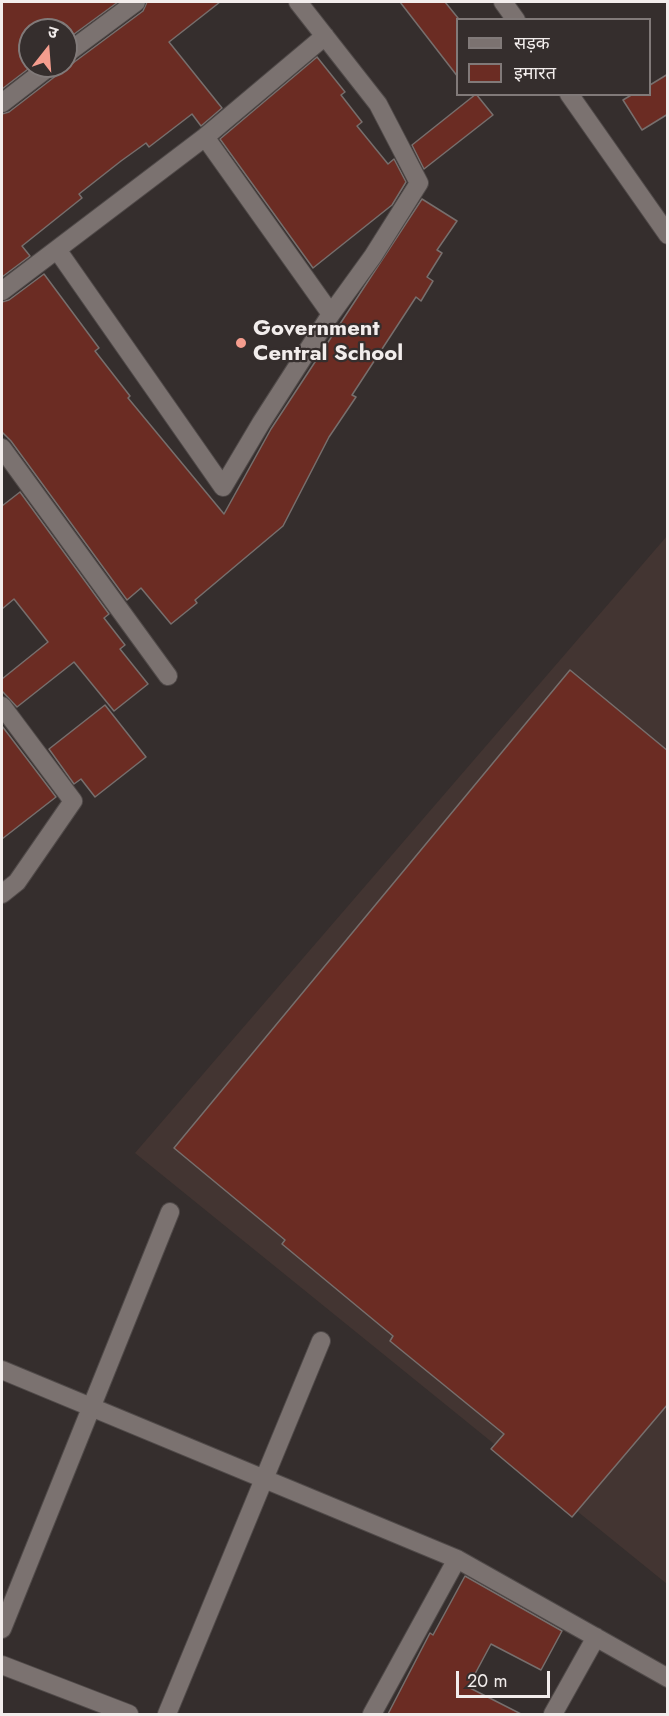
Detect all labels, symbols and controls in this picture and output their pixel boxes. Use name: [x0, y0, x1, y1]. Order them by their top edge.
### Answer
north arrow: [18, 18, 78, 78]
legend: [456, 18, 651, 96]
text: उ: [45, 20, 61, 45]
text: सड़क: [514, 30, 550, 56]
text: इमारत: [514, 60, 556, 86]
place label: Government Central School: [253, 317, 403, 368]
marker: Government Central School: [234, 336, 248, 350]
scale bar: [459, 1659, 554, 1697]
text: 20 m: [467, 1668, 507, 1694]

